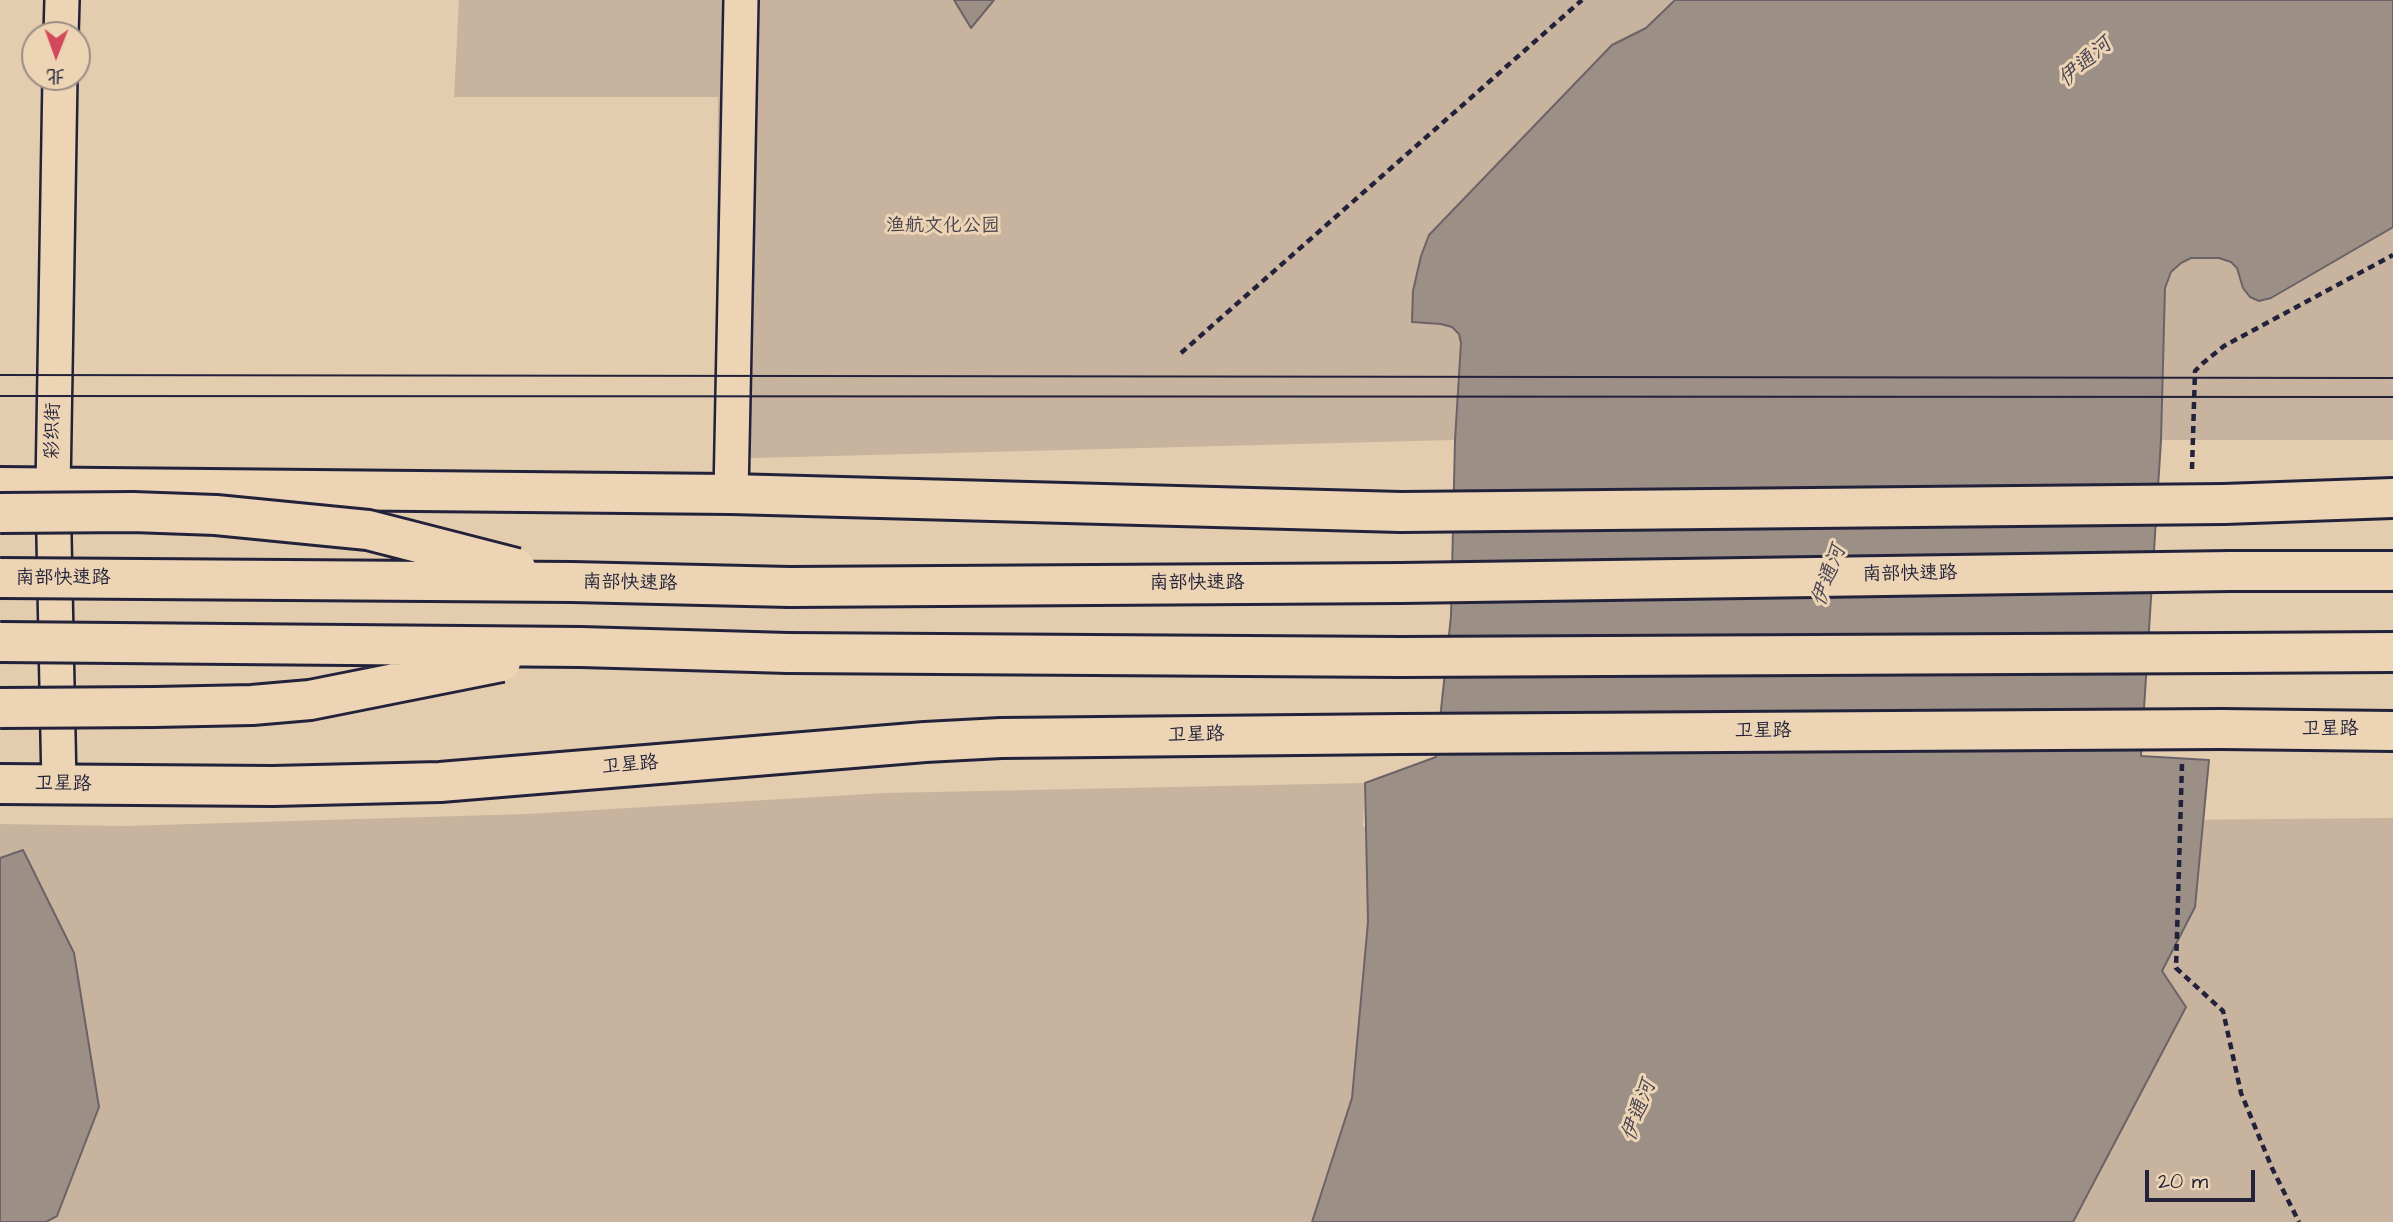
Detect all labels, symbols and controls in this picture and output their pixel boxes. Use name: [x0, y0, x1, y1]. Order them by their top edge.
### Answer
north arrow: [21, 21, 91, 91]
water label: 伊通河: [2054, 33, 2118, 93]
text: 北: [46, 62, 65, 89]
park label: 渔航文化公园: [886, 216, 1000, 238]
street label: 彩织街: [42, 402, 66, 460]
water label: 伊通河: [1807, 542, 1853, 610]
street label: 南部快速路: [1862, 563, 1958, 587]
street label: 南部快速路: [16, 568, 110, 590]
street label: 南部快速路: [582, 572, 678, 596]
street label: 南部快速路: [1150, 573, 1244, 595]
street label: 卫星路: [2302, 719, 2358, 741]
street label: 卫星路: [1735, 721, 1791, 743]
street label: 卫星路: [1167, 724, 1225, 748]
street label: 卫星路: [601, 752, 659, 780]
street label: 卫星路: [34, 773, 92, 797]
water label: 伊通河: [1617, 1077, 1663, 1145]
scale bar: [2148, 1156, 2258, 1200]
text: 20 m: [2158, 1167, 2208, 1196]

